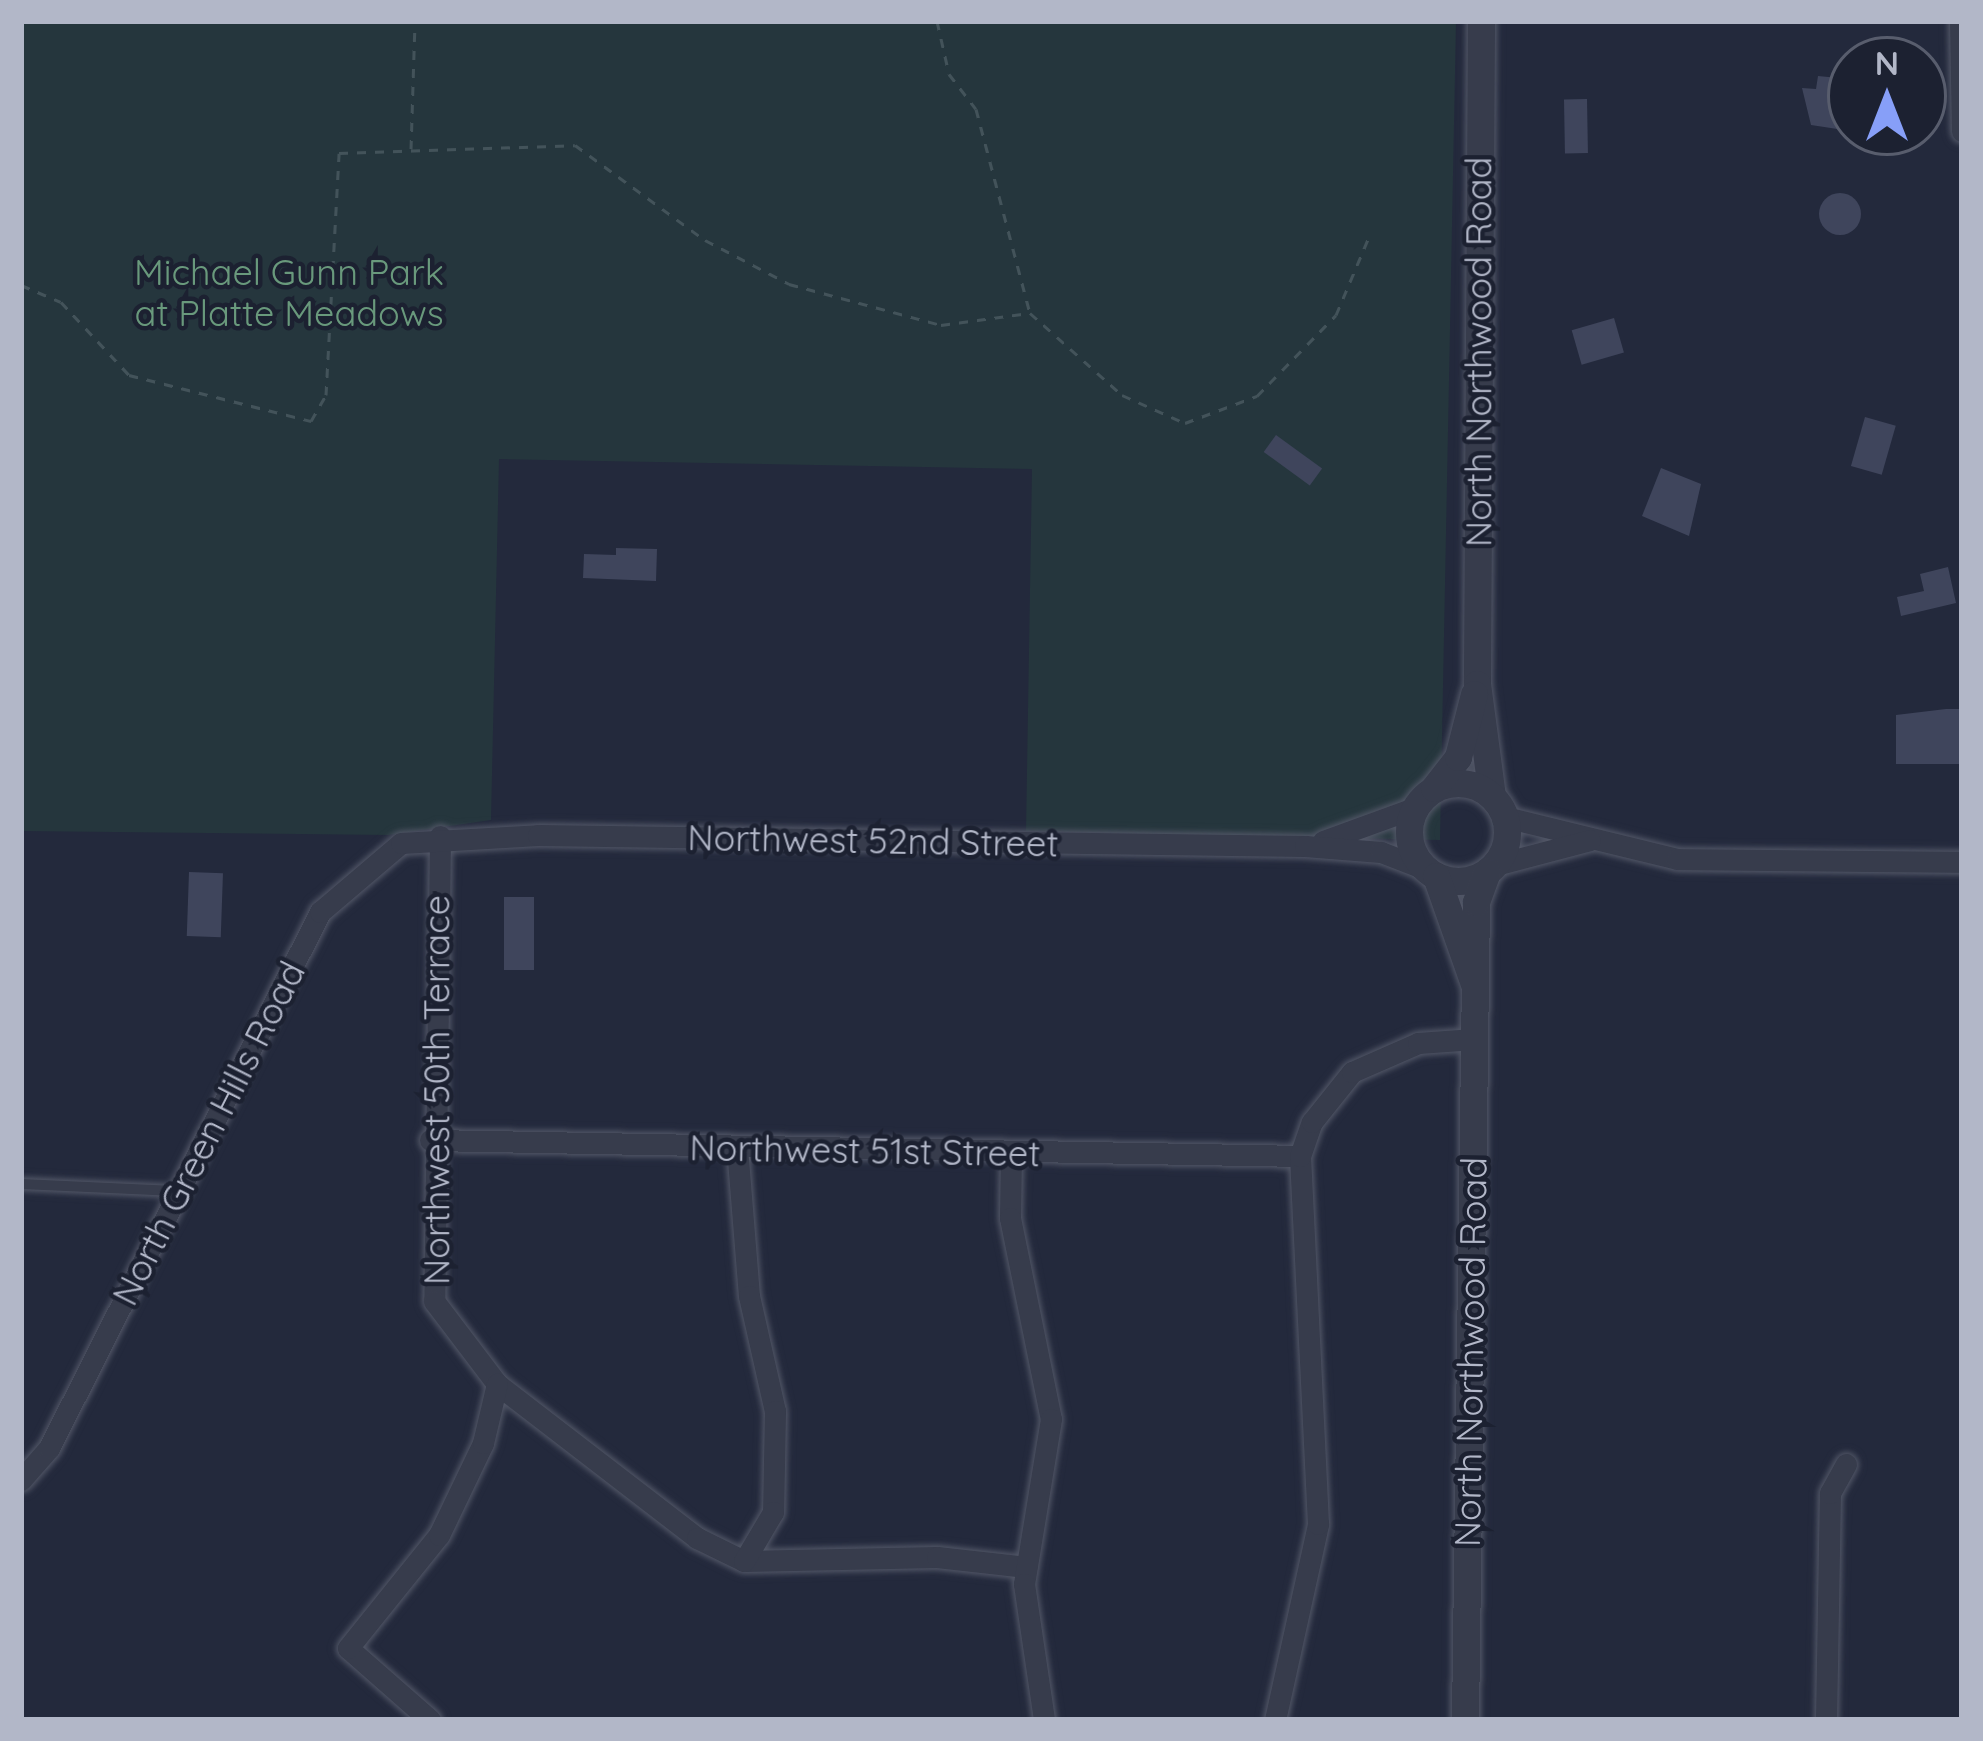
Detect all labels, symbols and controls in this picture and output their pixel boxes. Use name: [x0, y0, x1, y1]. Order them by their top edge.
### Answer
north arrow: [1827, 36, 1947, 156]
text: N: [1875, 42, 1899, 83]
street label: North Northwood Road: [1456, 157, 1500, 547]
park label: Michael Gunn Park at Platte Meadows: [134, 249, 444, 334]
street label: Northwest 52nd Street: [687, 815, 1059, 865]
street label: Northwest 50th Terrace: [414, 895, 458, 1285]
street label: North Green Hills Road: [103, 954, 313, 1312]
street label: Northwest 51st Street: [689, 1125, 1041, 1175]
street label: North Northwood Road: [1445, 1157, 1495, 1547]

